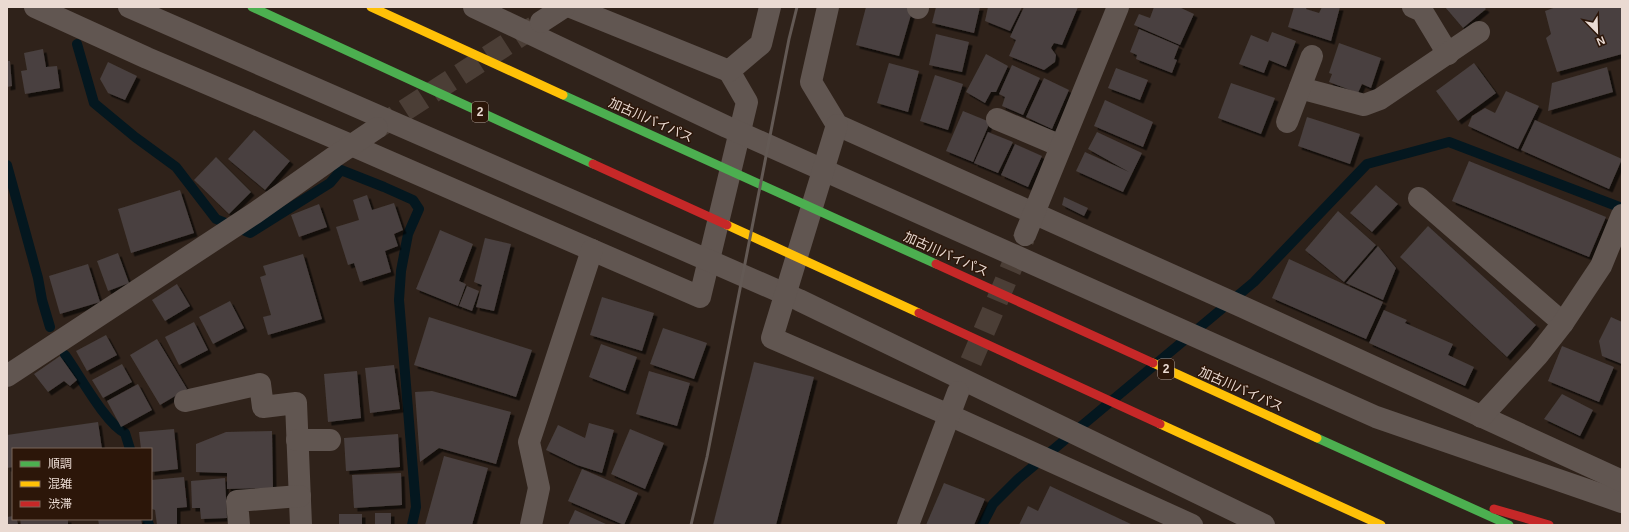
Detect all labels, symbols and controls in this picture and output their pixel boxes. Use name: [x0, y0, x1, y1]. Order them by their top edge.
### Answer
north arrow: [1577, 12, 1617, 52]
text: N: [1595, 34, 1607, 48]
street label: 加古川バイパス: [606, 95, 696, 145]
road number: 2: [472, 102, 488, 122]
street label: 加古川バイパス: [901, 229, 991, 279]
road number: 2: [1158, 359, 1174, 379]
street label: 加古川バイパス: [1196, 364, 1286, 414]
legend: [12, 448, 152, 520]
text: 順調: [48, 457, 72, 471]
text: 混雑: [48, 477, 72, 491]
text: 渋滞: [48, 497, 72, 511]

